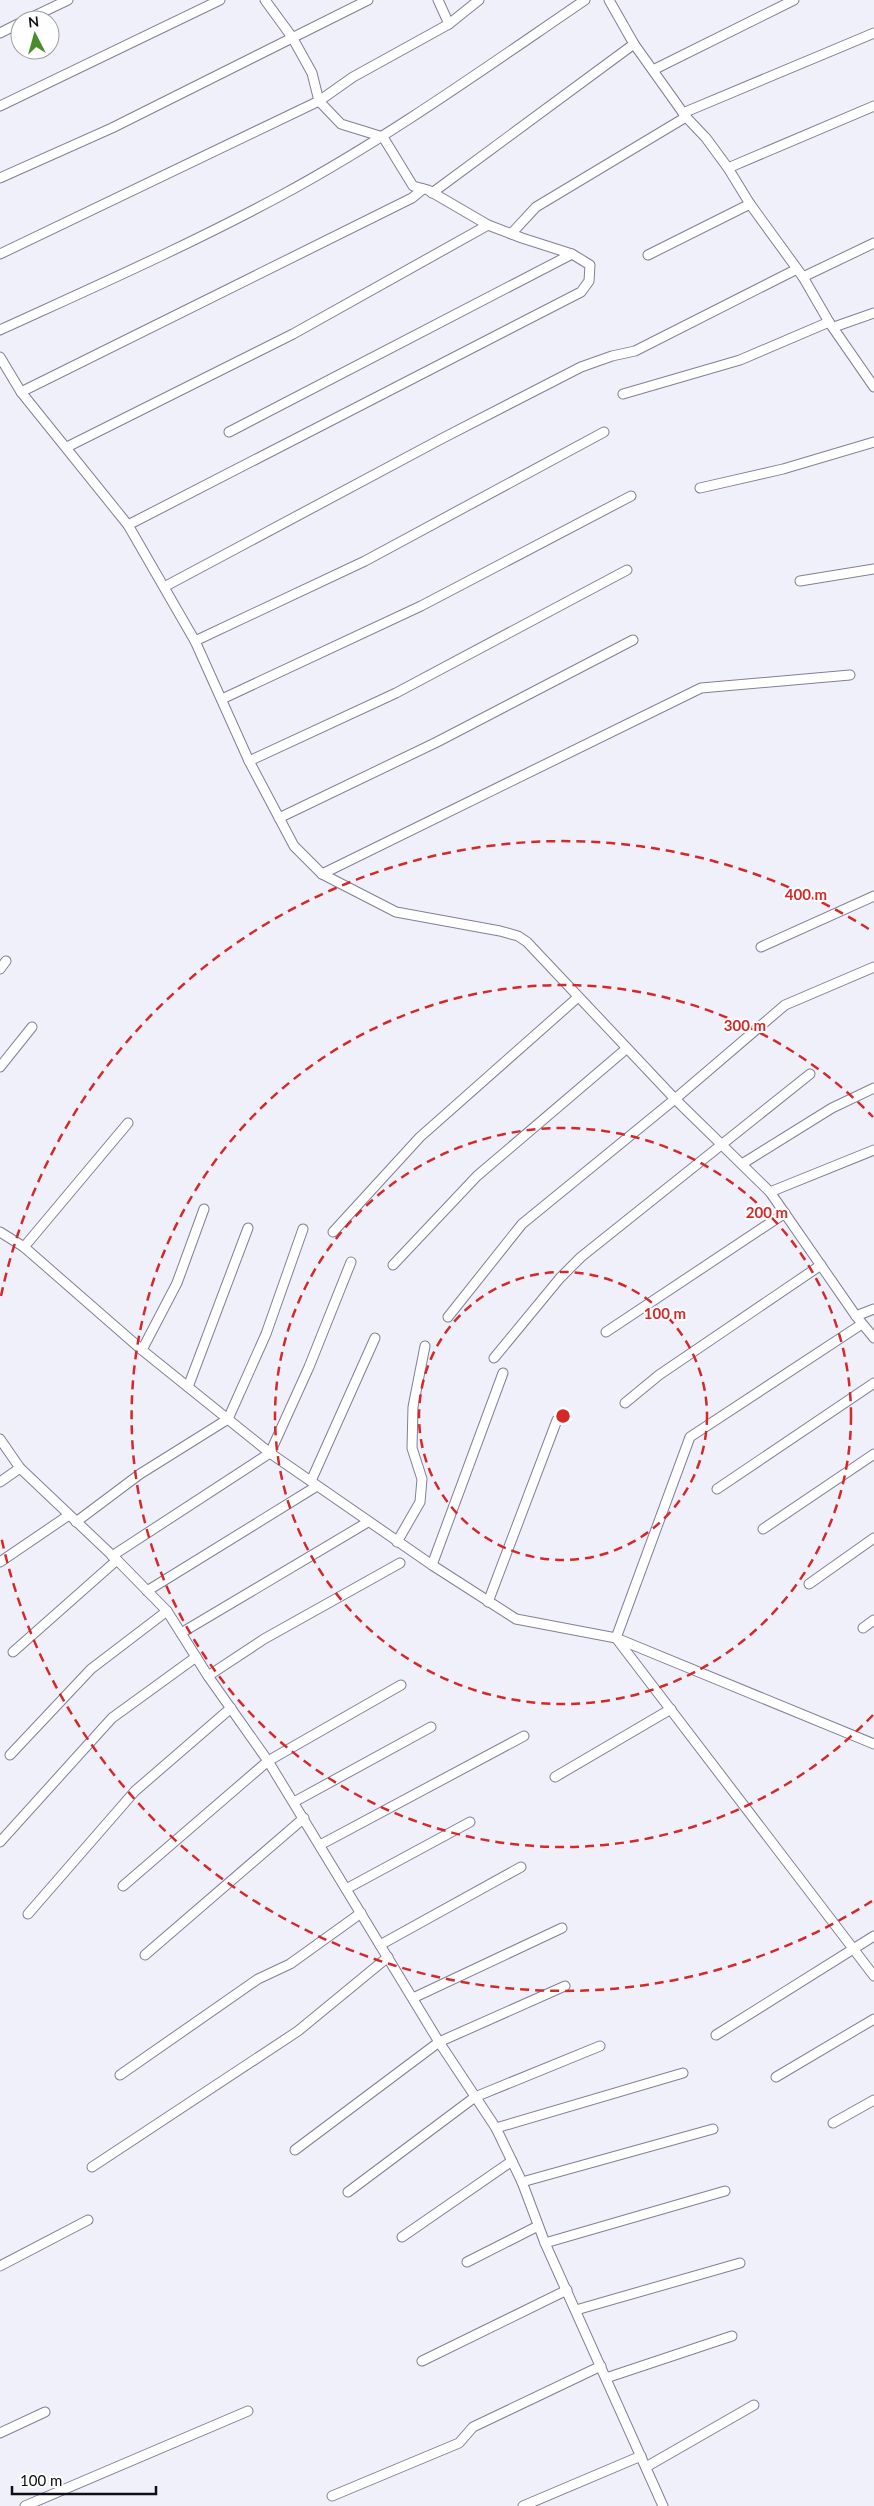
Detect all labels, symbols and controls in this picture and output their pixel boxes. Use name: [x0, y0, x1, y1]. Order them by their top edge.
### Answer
north arrow: [10, 10, 60, 60]
text: N: [27, 13, 40, 31]
text: 400 m: [785, 885, 827, 903]
text: 300 m: [724, 1016, 766, 1034]
text: 200 m: [746, 1203, 788, 1221]
text: 100 m: [644, 1304, 686, 1322]
centre of rings: [554, 1407, 572, 1425]
scale bar: [12, 2464, 156, 2496]
text: 100 m: [20, 2471, 62, 2489]

